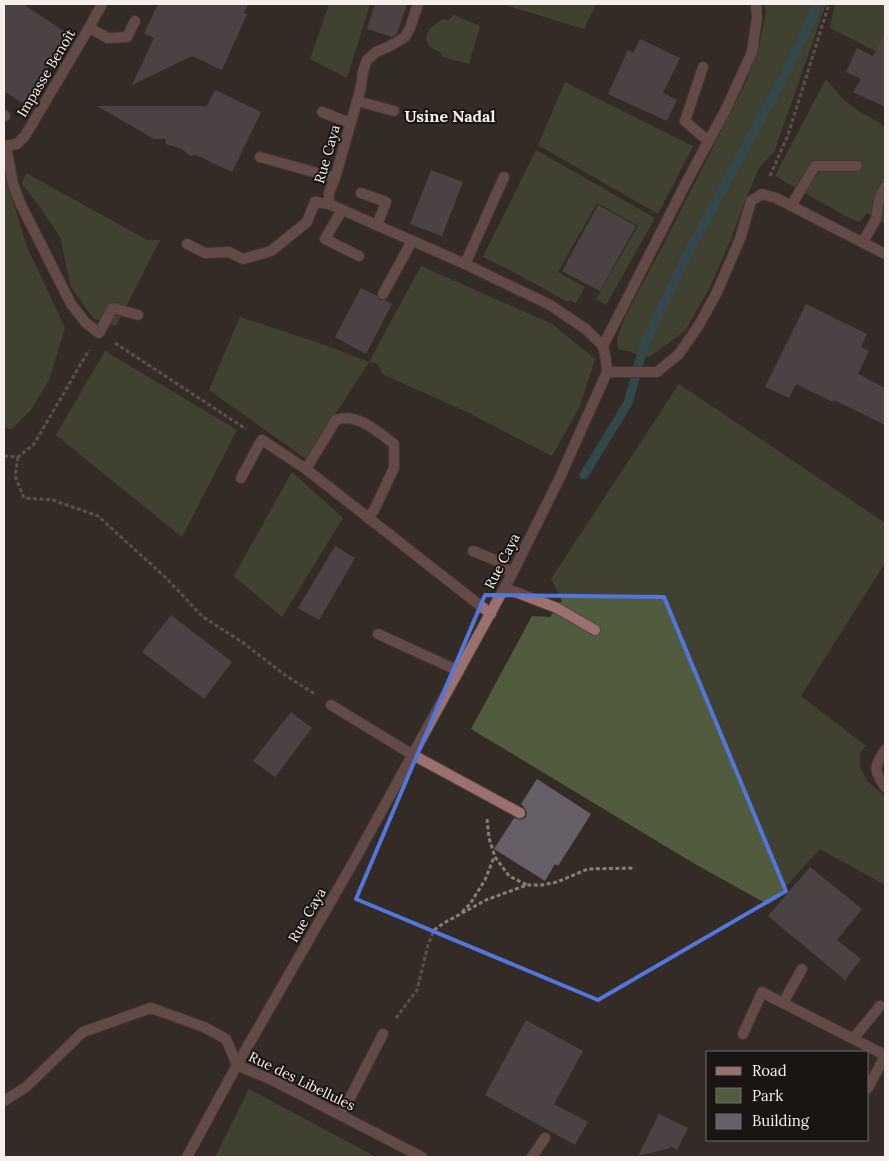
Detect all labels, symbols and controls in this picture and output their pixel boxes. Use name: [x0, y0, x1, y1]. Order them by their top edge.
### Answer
street label: Impasse Benoît: [13, 25, 80, 120]
district label: Usine Nadal: [405, 106, 495, 126]
street label: Rue Caya: [310, 123, 344, 185]
street label: Rue Caya: [480, 530, 524, 592]
street label: Rue Caya: [284, 885, 330, 945]
street label: Rue des Libellules: [246, 1047, 358, 1115]
legend: [706, 1051, 869, 1141]
text: Road: [752, 1061, 787, 1080]
text: Park: [752, 1086, 783, 1105]
text: Building: [752, 1111, 810, 1130]

